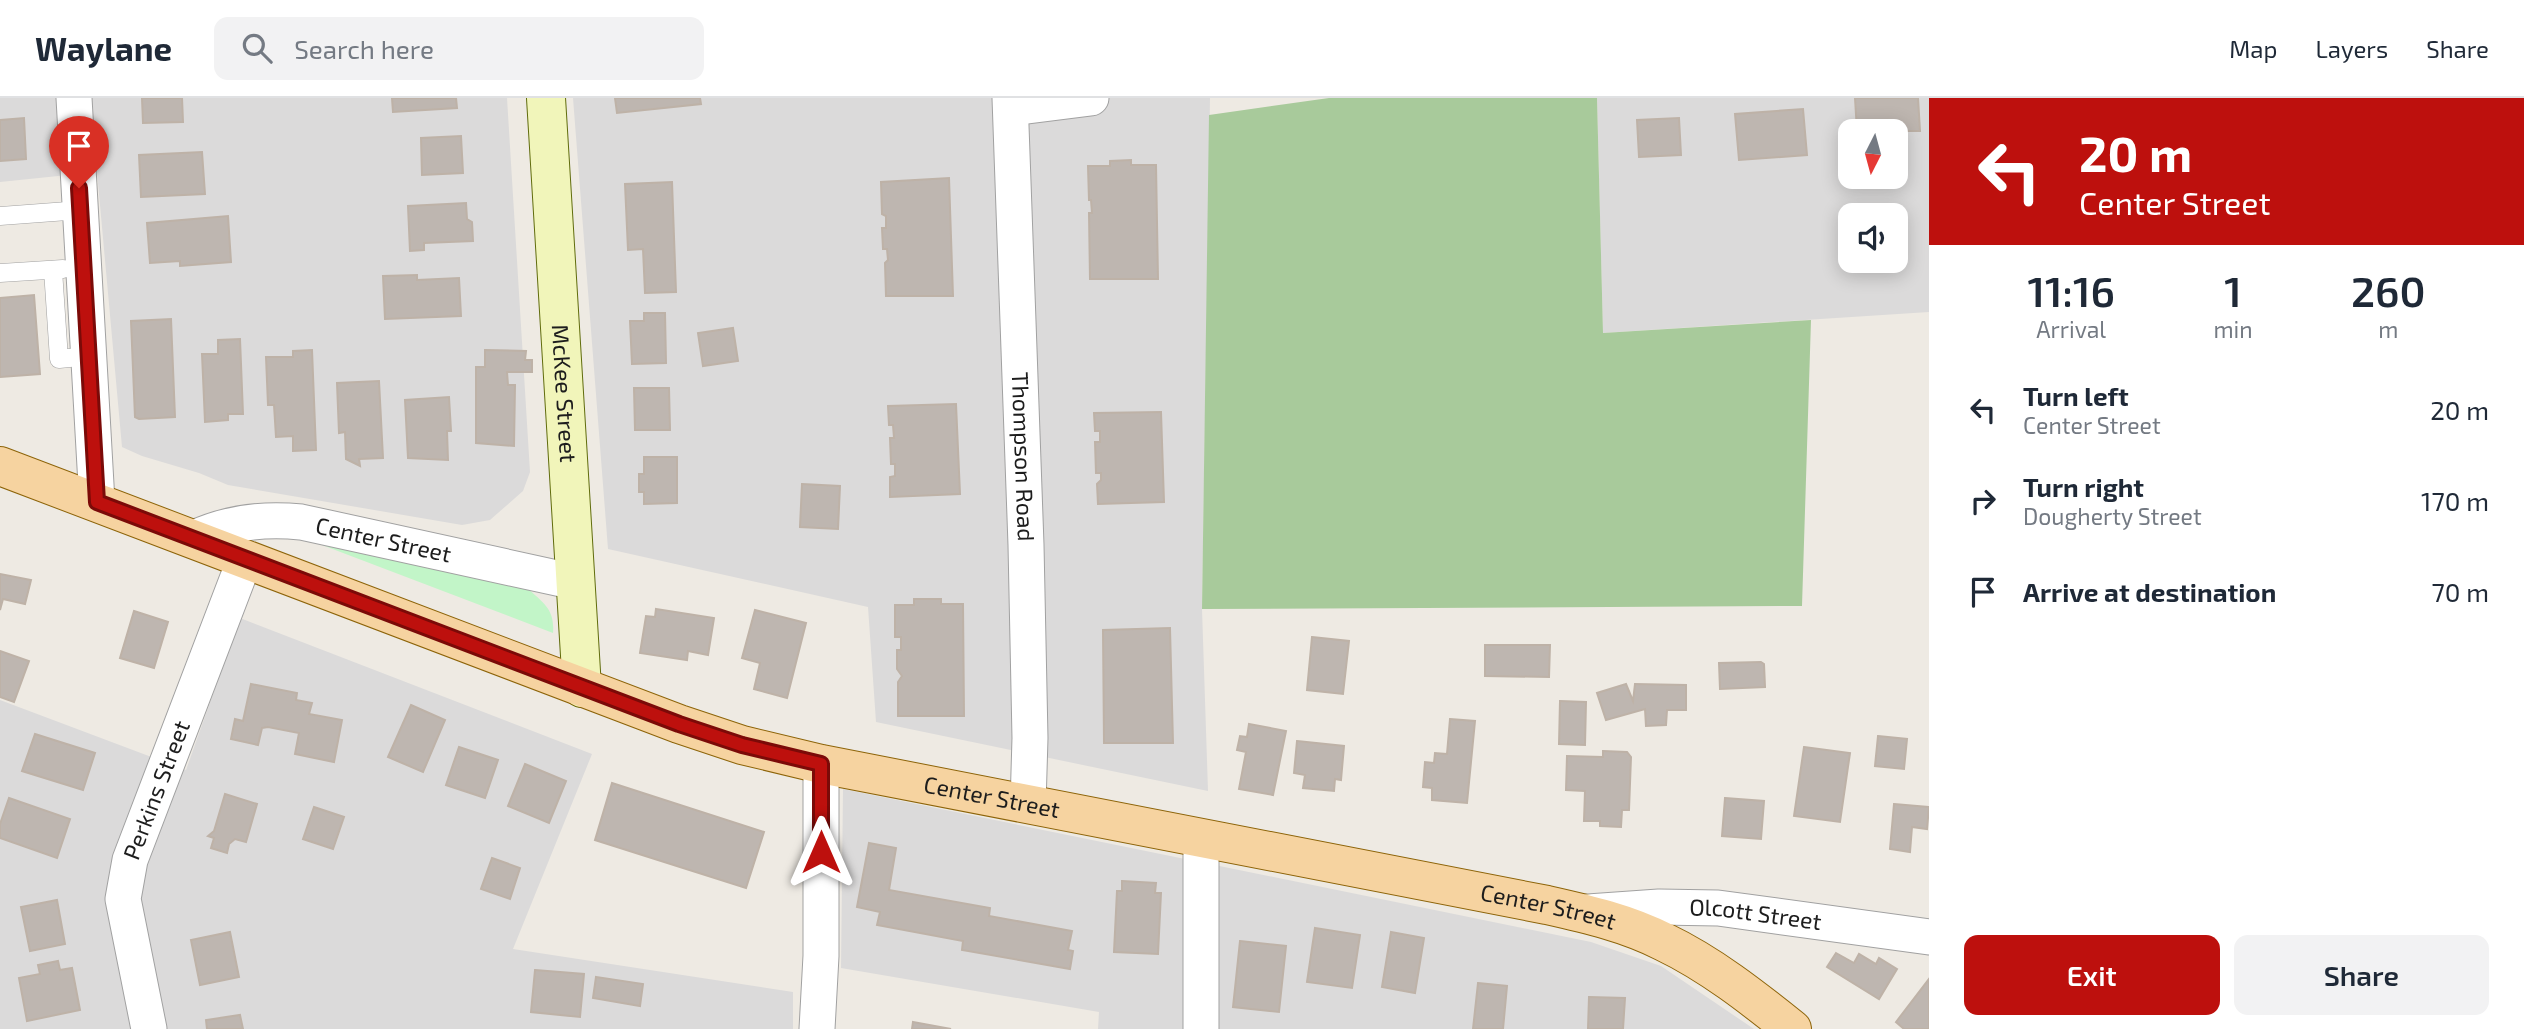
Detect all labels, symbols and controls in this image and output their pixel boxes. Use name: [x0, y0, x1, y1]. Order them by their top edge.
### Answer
search box: [214, 17, 704, 80]
text: Waylane: [35, 28, 172, 68]
icon: search: [238, 29, 276, 67]
text: Search here: [294, 33, 434, 64]
text: Map: [2229, 34, 2277, 63]
text: Layers: [2315, 34, 2388, 63]
text: Share: [2426, 34, 2489, 63]
pin: [49, 116, 109, 188]
north arrow: [1838, 119, 1908, 189]
map controls: [1838, 119, 1908, 273]
text: 20 m: [2079, 123, 2192, 182]
icon: left: [1964, 126, 2055, 217]
icon: arrive: [60, 127, 98, 165]
text: Center Street: [2079, 183, 2271, 221]
button: sound: [1838, 203, 1908, 273]
text: 11:16: [2027, 265, 2115, 315]
text: 1: [2224, 265, 2242, 315]
text: 260: [2351, 265, 2426, 315]
text: Arrival: [2036, 315, 2106, 343]
text: min: [2213, 315, 2253, 343]
text: m: [2378, 315, 2398, 343]
street label: McKee Street: [547, 323, 583, 464]
street label: Thompson Road: [1007, 371, 1041, 542]
text: Turn left: [2023, 380, 2129, 411]
icon: left: [1964, 391, 2002, 429]
text: 20 m: [2430, 394, 2489, 425]
text: Center Street: [2023, 411, 2161, 439]
text: Turn right: [2023, 471, 2144, 502]
icon: right: [1964, 482, 2002, 520]
text: 170 m: [2421, 485, 2489, 516]
text: Dougherty Street: [2023, 502, 2202, 530]
street label: Center Street: [313, 511, 454, 568]
icon: arrive: [1964, 573, 2002, 611]
text: Arrive at destination: [2023, 576, 2276, 607]
text: 70 m: [2431, 576, 2489, 607]
street label: Perkins Street: [117, 716, 195, 863]
street label: Center Street: [922, 769, 1063, 823]
position arrow: [784, 815, 858, 889]
street label: Center Street: [1478, 877, 1620, 935]
street label: Olcott Street: [1689, 893, 1824, 935]
button: Exit: [1964, 935, 2220, 1015]
button: Share: [2234, 935, 2489, 1015]

